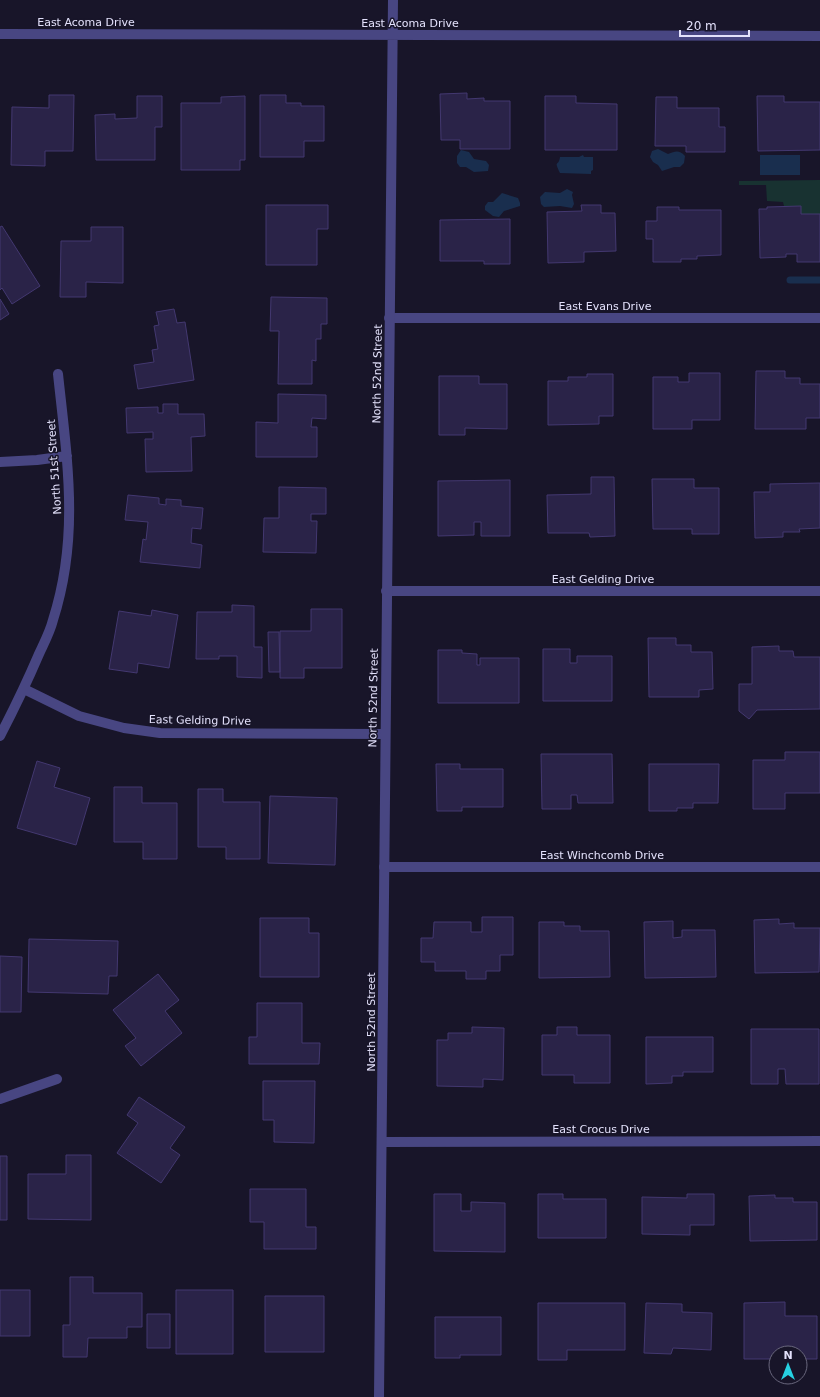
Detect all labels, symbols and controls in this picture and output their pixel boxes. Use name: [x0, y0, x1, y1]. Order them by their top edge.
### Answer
scale bar: [680, 12, 749, 38]
street label: East Acoma Drive: [37, 16, 135, 29]
street label: East Acoma Drive: [361, 17, 459, 30]
text: 20 m: [686, 19, 717, 33]
street label: East Evans Drive: [559, 300, 652, 313]
street label: North 52nd Street: [370, 324, 385, 424]
street label: North 51st Street: [45, 418, 64, 515]
street label: East Gelding Drive: [552, 573, 654, 586]
street label: North 52nd Street: [366, 648, 381, 748]
street label: East Gelding Drive: [149, 713, 252, 728]
street label: East Winchcomb Drive: [540, 849, 664, 862]
street label: North 52nd Street: [365, 972, 378, 1072]
street label: East Crocus Drive: [552, 1123, 650, 1136]
north arrow: [768, 1345, 808, 1385]
text: N: [783, 1349, 793, 1362]

